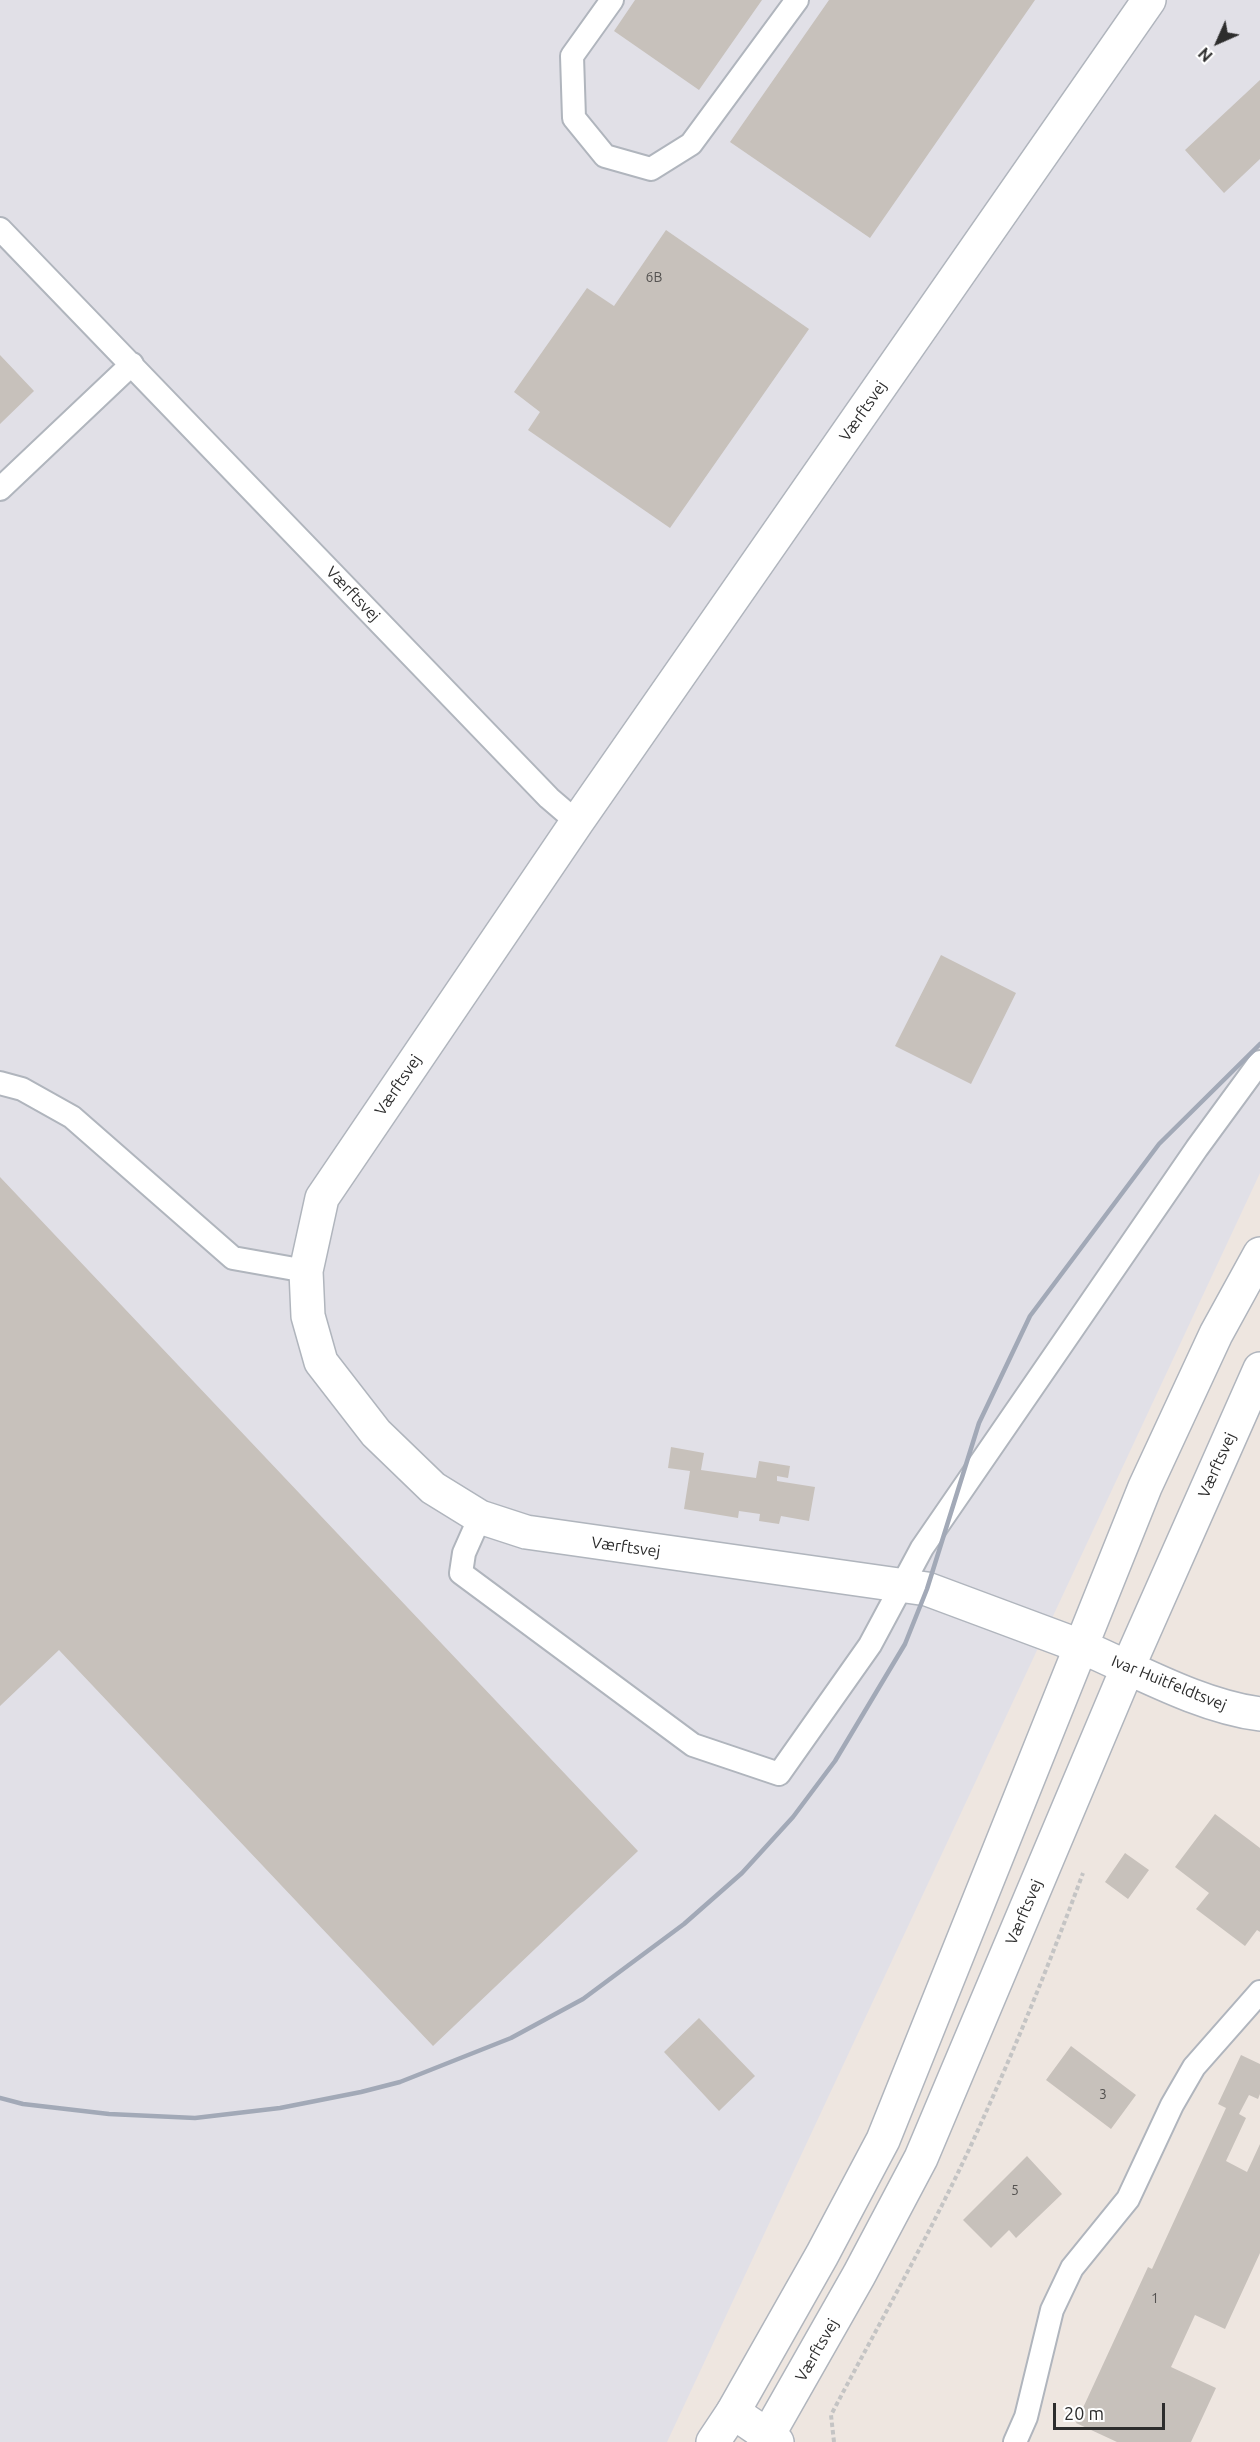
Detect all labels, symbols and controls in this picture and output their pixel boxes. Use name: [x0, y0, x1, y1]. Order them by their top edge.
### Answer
north arrow: [1188, 12, 1248, 72]
text: N: [1195, 44, 1216, 65]
house number: 6B: [646, 269, 662, 285]
street label: Værftsvej: [835, 377, 891, 445]
street label: Værftsvej: [322, 562, 384, 626]
street label: Værftsvej: [371, 1051, 425, 1119]
street label: Værftsvej: [1194, 1429, 1240, 1501]
street label: Værftsvej: [590, 1533, 662, 1561]
street label: Ivar Huitfeldtsvej: [1109, 1651, 1229, 1715]
street label: Værftsvej: [1002, 1876, 1046, 1948]
house number: 3: [1099, 2086, 1107, 2102]
house number: 5: [1011, 2182, 1019, 2198]
house number: 1: [1151, 2290, 1159, 2306]
street label: Værftsvej: [791, 2315, 843, 2385]
scale bar: [1056, 2391, 1168, 2429]
text: 20 m: [1064, 2403, 1104, 2423]

